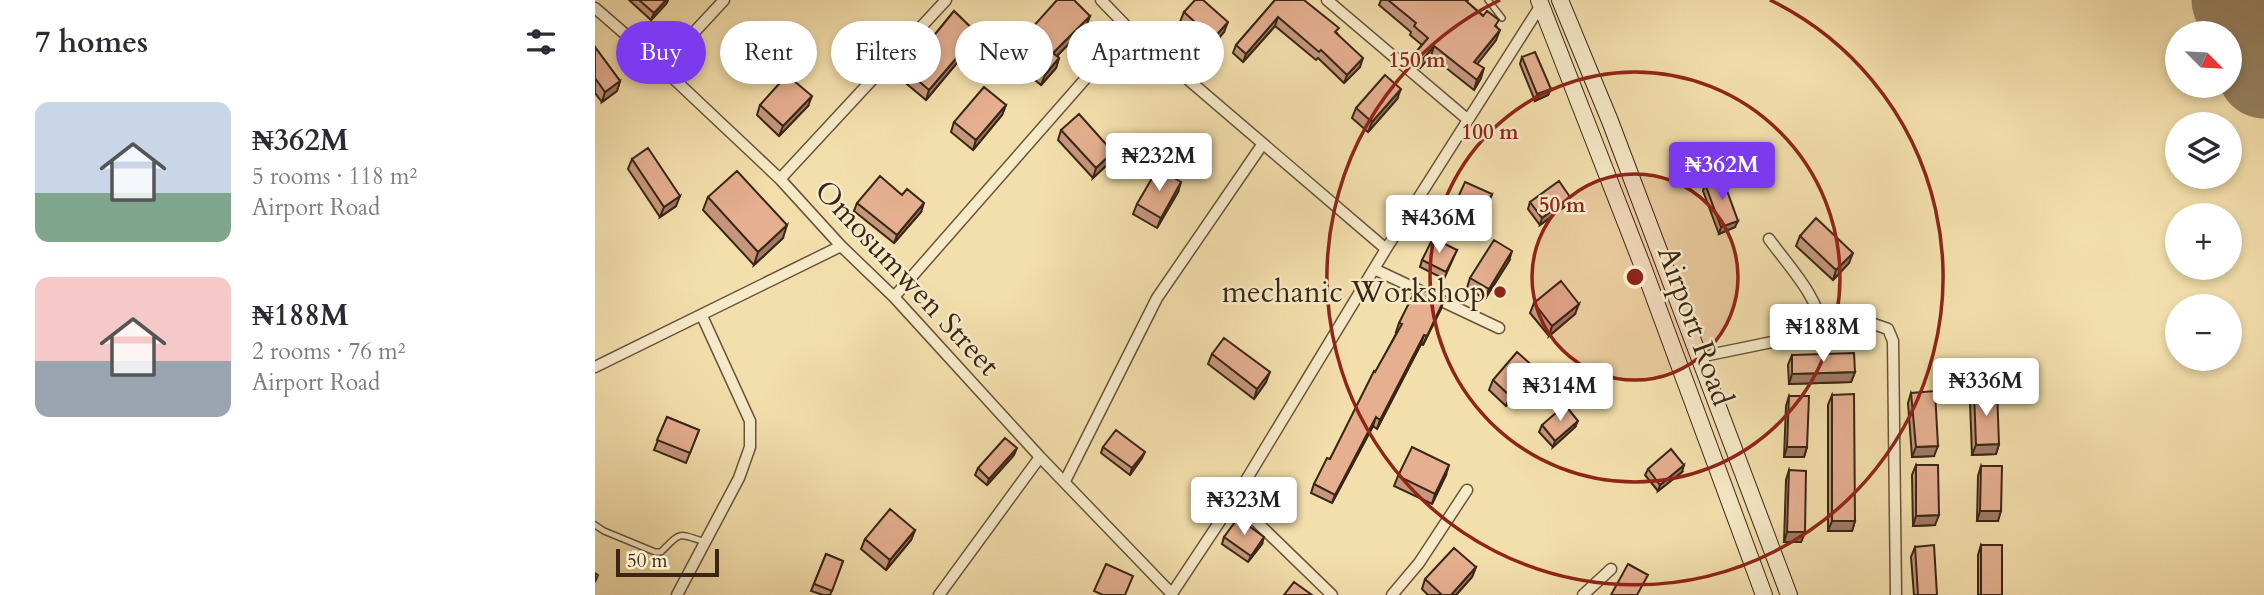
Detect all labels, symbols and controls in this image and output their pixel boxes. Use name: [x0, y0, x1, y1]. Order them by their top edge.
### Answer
chip: Buy: [616, 21, 706, 84]
chip: Rent: [720, 21, 817, 84]
chip: Filters: [831, 21, 941, 84]
chip: New: [955, 21, 1053, 84]
chip: Apartment: [1067, 21, 1224, 84]
north arrow: [2165, 21, 2242, 98]
map controls: [2165, 21, 2242, 371]
text: 7 homes: [35, 22, 148, 63]
icon: filters: [522, 23, 560, 61]
text: 150 m: [1388, 46, 1446, 75]
button: layers: [2165, 112, 2242, 189]
text: 100 m: [1461, 118, 1519, 147]
text: ₦362M: [252, 120, 349, 161]
icon: home: [91, 130, 175, 214]
pin: ₦232M: [1110, 134, 1208, 193]
text: ₦232M: [1122, 140, 1196, 171]
pin: ₦362M: [1673, 142, 1771, 202]
text: ₦362M: [1685, 149, 1759, 180]
text: 5 rooms · 118 m²: [252, 161, 417, 192]
street label: Omosumwen Street: [805, 171, 1009, 385]
text: 50 m: [1539, 191, 1586, 220]
text: Airport Road: [252, 192, 380, 223]
pin: ₦436M: [1390, 196, 1488, 255]
text: ₦436M: [1402, 202, 1476, 233]
button: +: [2165, 203, 2242, 280]
street label: Airport Road: [1647, 240, 1743, 412]
centre of rings: [1623, 265, 1647, 289]
place label: mechanic Workshop: [1222, 272, 1486, 313]
marker: mechanic Workshop: [1492, 284, 1508, 300]
button: −: [2165, 294, 2242, 371]
text: ₦188M: [252, 295, 349, 336]
pin: ₦188M: [1774, 304, 1872, 364]
icon: home: [91, 305, 175, 389]
text: ₦188M: [1786, 311, 1860, 342]
text: 2 rooms · 76 m²: [252, 336, 405, 367]
pin: ₦336M: [1937, 358, 2035, 418]
pin: ₦314M: [1511, 364, 1609, 423]
text: ₦336M: [1949, 365, 2023, 396]
text: Airport Road: [252, 367, 380, 398]
text: ₦314M: [1523, 370, 1597, 401]
pin: ₦323M: [1195, 477, 1293, 537]
text: ₦323M: [1207, 484, 1281, 515]
scale bar: [616, 546, 719, 578]
text: 50 m: [627, 548, 668, 574]

